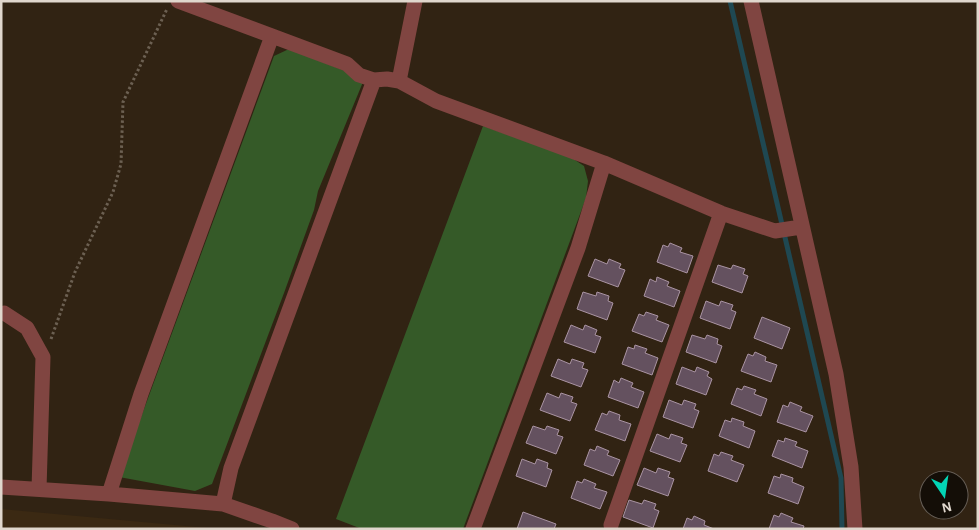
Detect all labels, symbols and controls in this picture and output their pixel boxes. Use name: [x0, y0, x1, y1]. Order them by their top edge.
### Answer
north arrow: [919, 470, 969, 520]
text: N: [940, 499, 953, 515]

